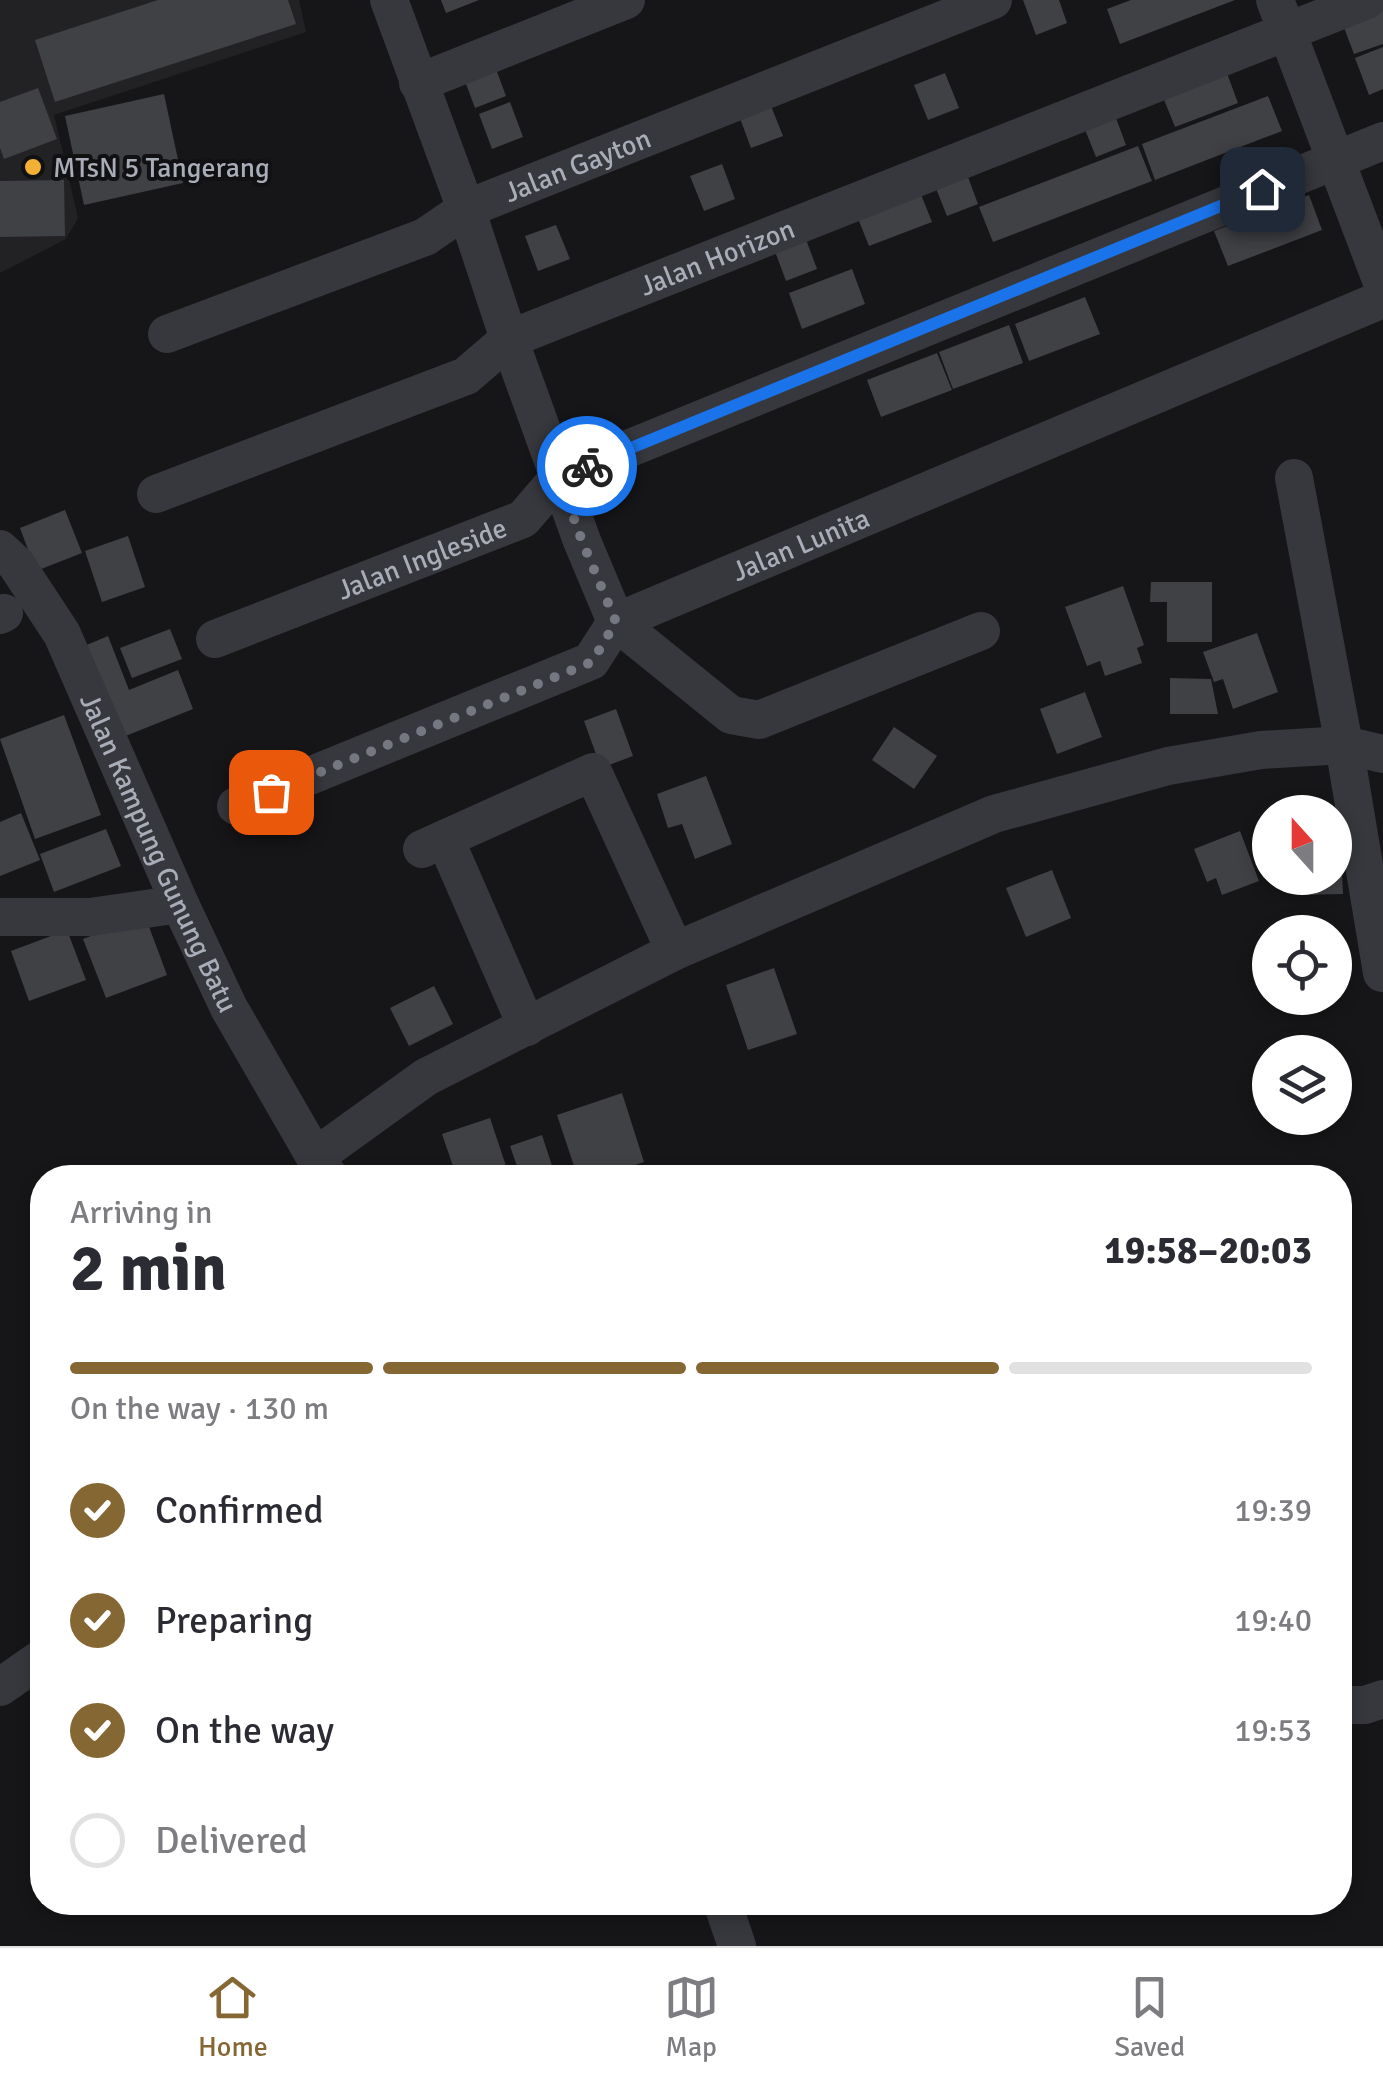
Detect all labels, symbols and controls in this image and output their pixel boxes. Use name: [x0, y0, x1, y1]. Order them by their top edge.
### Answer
street label: Jalan Gayton: [500, 121, 656, 210]
pin: [1220, 147, 1305, 232]
place label: MTsN 5 Tangerang: [53, 151, 270, 185]
marker: MTsN 5 Tangerang: [22, 156, 44, 178]
icon: home: [1235, 162, 1290, 217]
street label: Jalan Horizon: [635, 212, 800, 304]
courier: [537, 416, 637, 516]
icon: bike: [560, 439, 615, 494]
street label: Jalan Lunita: [727, 501, 875, 589]
street label: Jalan Ingleside: [333, 511, 512, 608]
street label: Jalan Kampung Gunung Batu: [72, 688, 245, 1018]
pin: [229, 750, 314, 835]
icon: bag: [244, 765, 299, 820]
north arrow: [1252, 795, 1352, 895]
map controls: [1252, 795, 1352, 1135]
button: locate: [1252, 915, 1352, 1015]
button: layers: [1252, 1035, 1352, 1135]
text: Arriving in: [70, 1193, 212, 1232]
text: 19:58–20:03: [1104, 1227, 1312, 1274]
text: 2 min: [70, 1229, 227, 1309]
text: On the way · 130 m: [70, 1389, 329, 1428]
icon: check: [70, 1483, 125, 1538]
text: Confirmed: [155, 1487, 324, 1534]
text: 19:39: [1234, 1491, 1312, 1530]
icon: check: [70, 1593, 125, 1648]
text: Preparing: [155, 1597, 313, 1644]
text: 19:40: [1234, 1601, 1312, 1640]
icon: check: [70, 1703, 125, 1758]
text: On the way: [155, 1707, 334, 1754]
text: 19:53: [1234, 1711, 1312, 1750]
text: Delivered: [155, 1817, 308, 1864]
tab: Home: [198, 1970, 268, 2064]
tab: Map: [664, 1970, 719, 2064]
tab: Saved: [1115, 1970, 1185, 2064]

